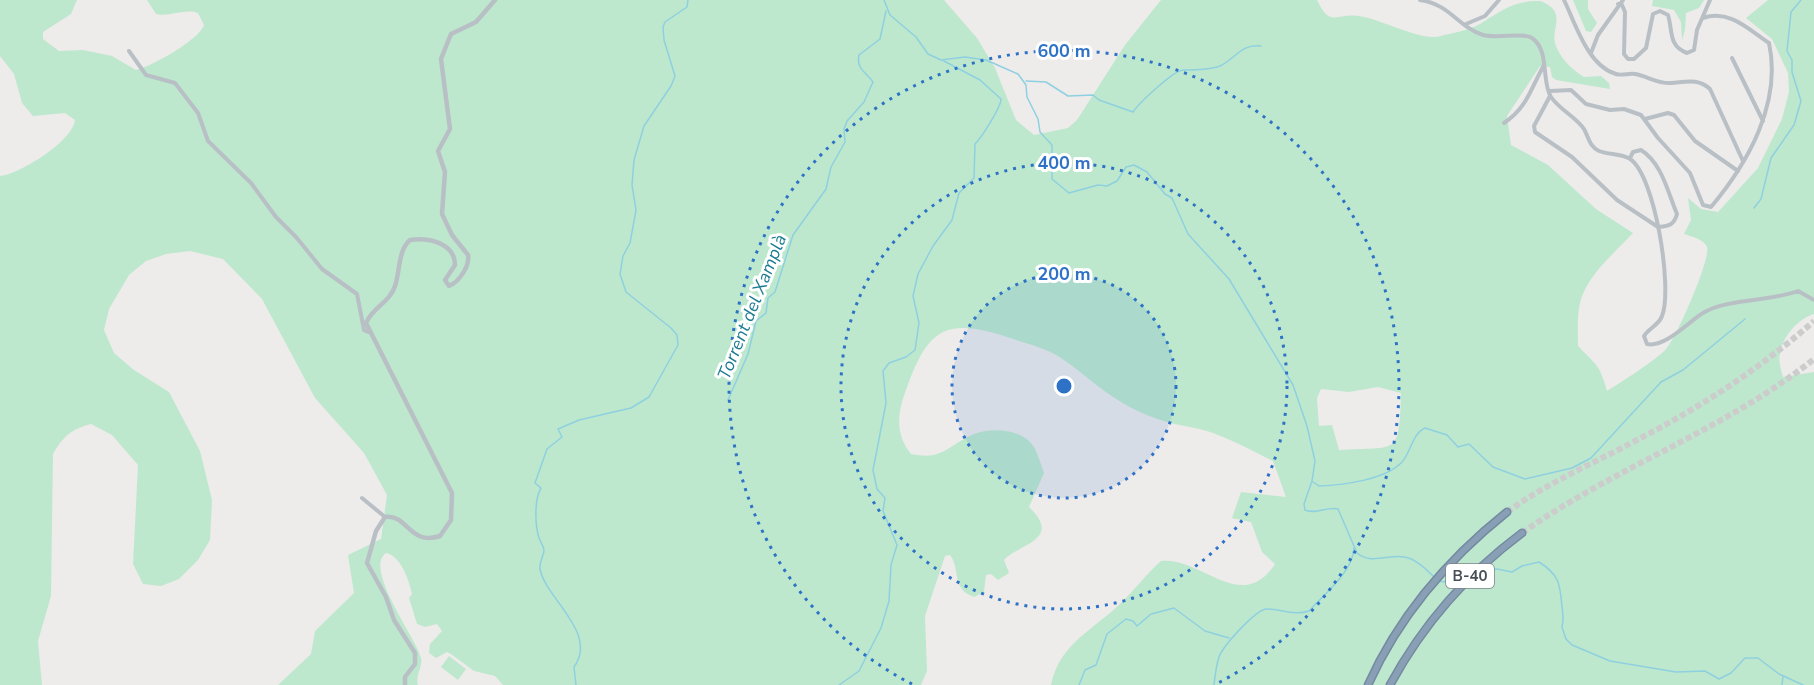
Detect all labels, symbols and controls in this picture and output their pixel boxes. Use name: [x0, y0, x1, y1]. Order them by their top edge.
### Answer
text: 600 m: [1037, 39, 1091, 63]
text: 400 m: [1037, 151, 1091, 175]
water label: Torrent del Xamplà: [712, 231, 792, 383]
text: 200 m: [1037, 262, 1091, 286]
centre of rings: [1054, 376, 1074, 396]
road number: B-40: [1446, 564, 1494, 588]

